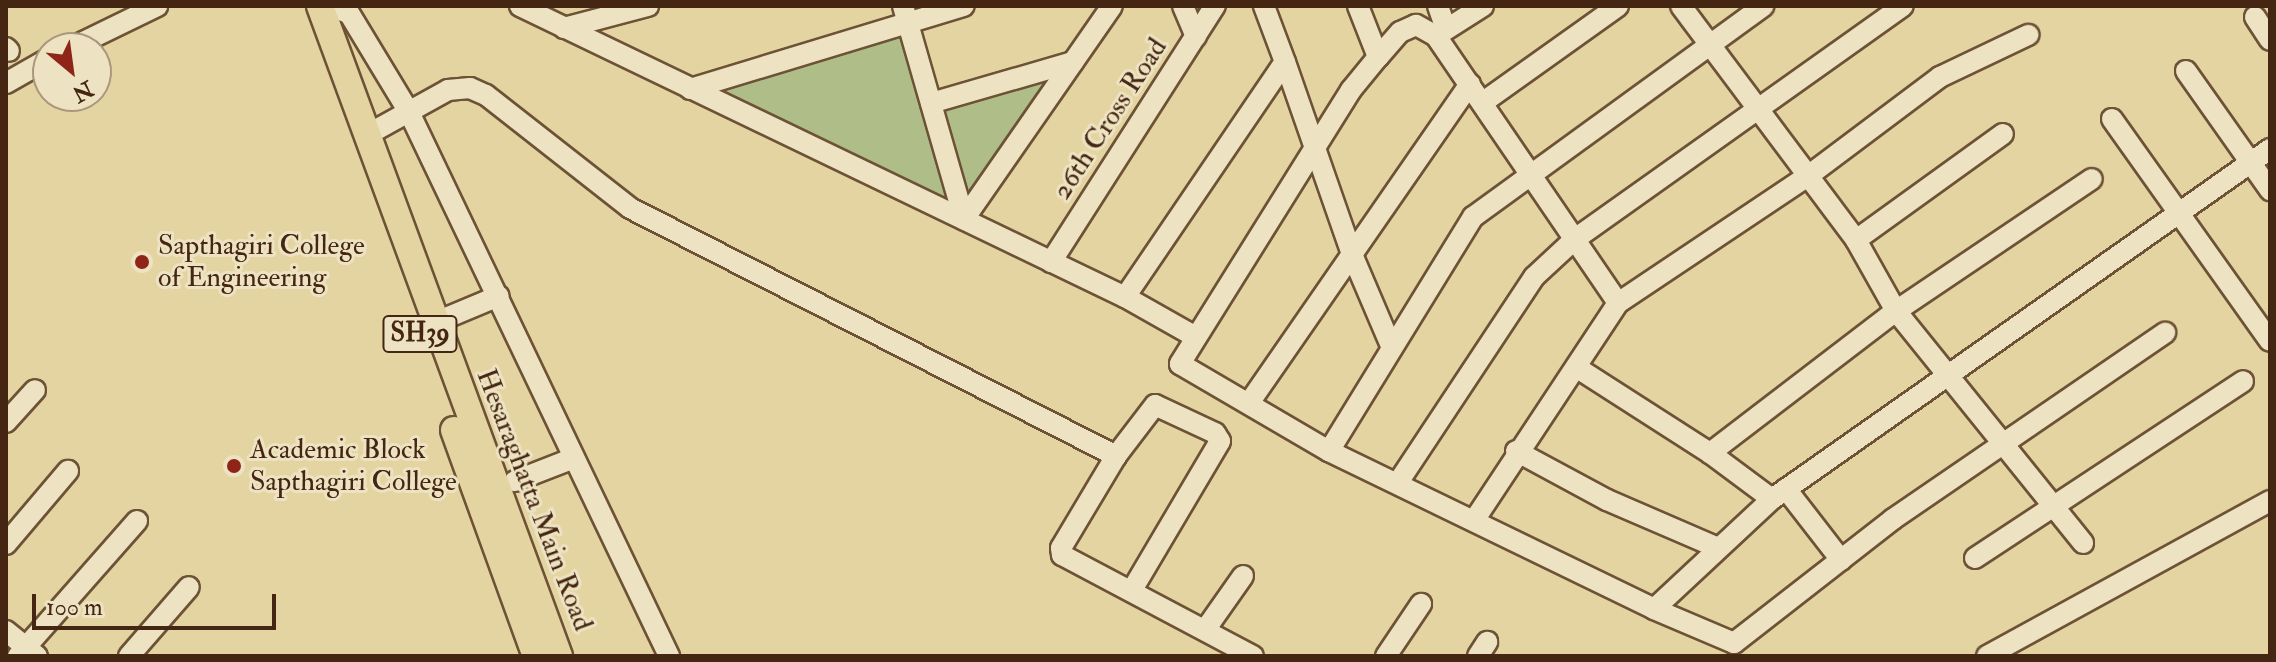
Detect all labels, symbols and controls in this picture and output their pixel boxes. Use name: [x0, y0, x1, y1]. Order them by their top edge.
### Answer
north arrow: [32, 32, 112, 112]
street label: 26th Cross Road: [1045, 32, 1175, 206]
text: N: [67, 74, 98, 108]
place label: Sapthagiri College of Engineering: [158, 229, 365, 295]
marker: Sapthagiri College of Engineering: [133, 253, 151, 271]
road number: SH39: [382, 312, 458, 356]
street label: Hesaraghatta Main Road: [469, 364, 599, 636]
place label: Academic Block Sapthagiri College: [250, 433, 457, 499]
marker: Academic Block Sapthagiri College: [225, 457, 243, 475]
scale bar: [36, 578, 280, 628]
text: 100 m: [46, 592, 103, 623]

